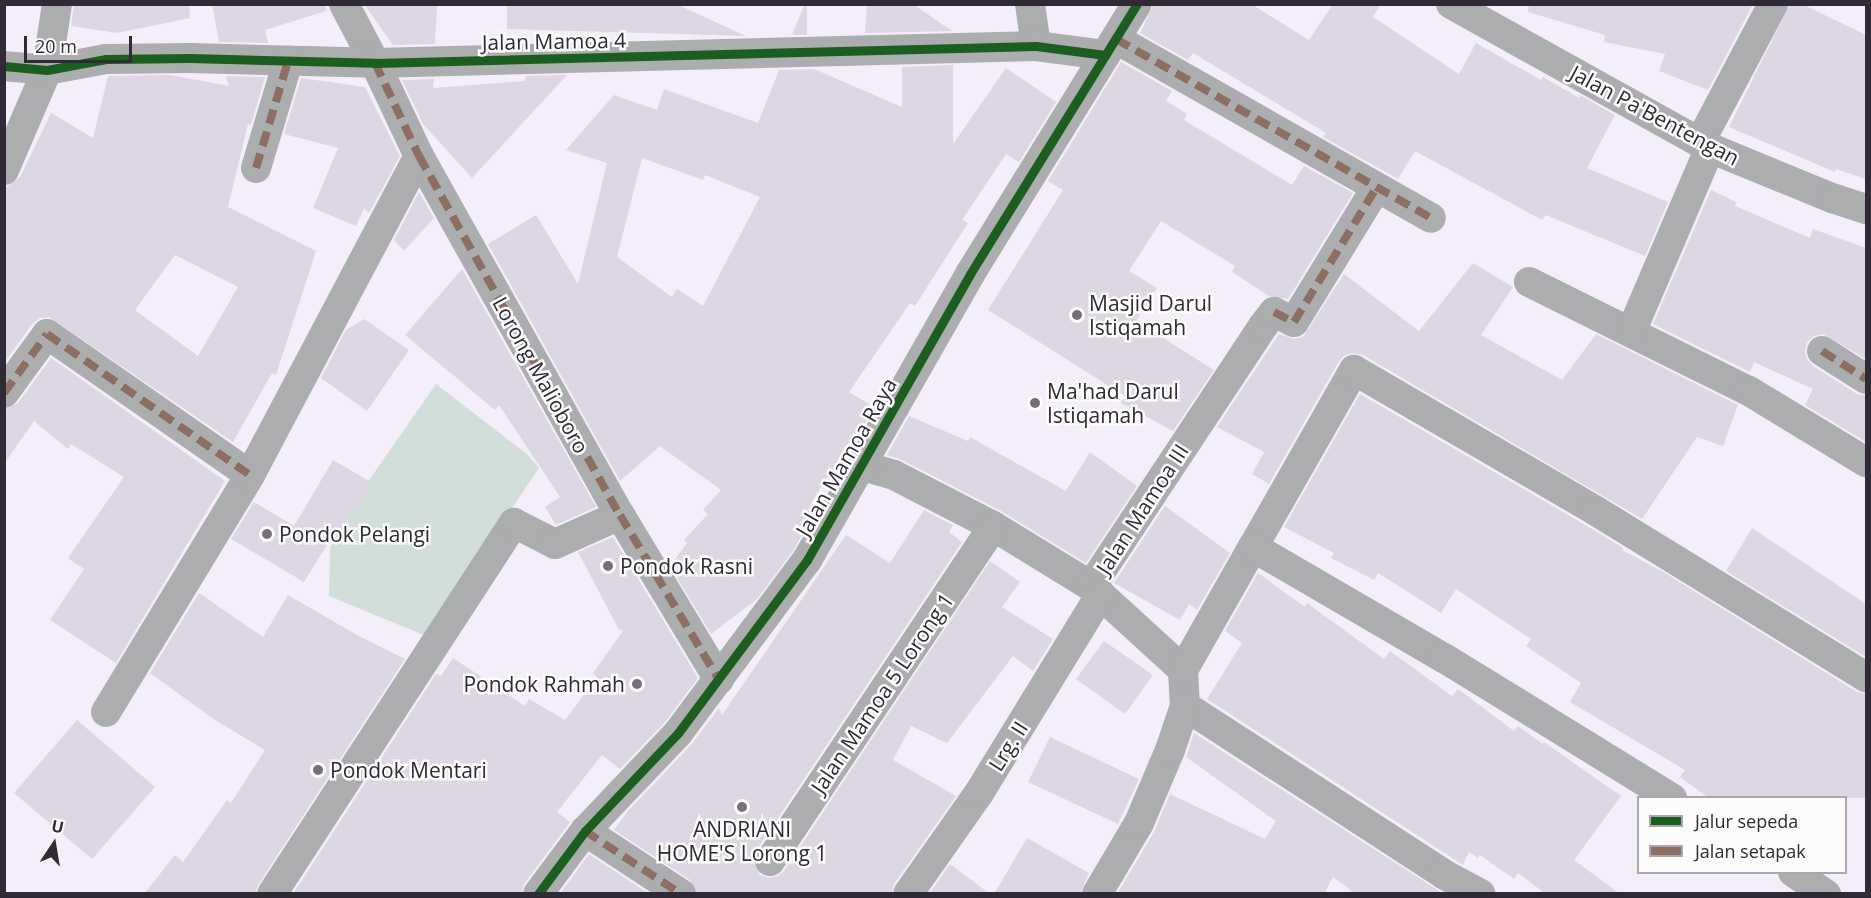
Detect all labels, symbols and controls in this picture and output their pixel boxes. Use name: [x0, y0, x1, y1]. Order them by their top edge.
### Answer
scale bar: [27, 24, 135, 62]
street label: Jalan Mamoa 4: [482, 27, 626, 55]
text: 20 m: [35, 34, 77, 58]
street label: Jalan Pa'Bentengan: [1566, 60, 1744, 170]
place label: Masjid Darul Istiqamah: [1089, 290, 1212, 340]
street label: Lorong Malioboro: [488, 292, 594, 458]
marker: Masjid Darul Istiqamah: [1070, 308, 1084, 322]
street label: Jalan Mamoa Raya: [790, 373, 902, 541]
place label: Ma'had Darul Istiqamah: [1047, 378, 1179, 428]
marker: Ma'had Darul Istiqamah: [1028, 396, 1042, 410]
street label: Jalan Mamoa III: [1091, 439, 1193, 579]
place label: Pondok Pelangi: [279, 521, 430, 547]
marker: Pondok Pelangi: [260, 527, 274, 541]
place label: Pondok Rasni: [620, 553, 753, 579]
marker: Pondok Rasni: [601, 559, 615, 573]
street label: Jalan Mamoa 5 Lorong 1: [805, 588, 959, 798]
place label: Pondok Rahmah: [463, 671, 625, 697]
marker: Pondok Rahmah: [630, 677, 644, 691]
street label: Lrg. II: [983, 717, 1033, 775]
place label: Pondok Mentari: [330, 757, 487, 783]
marker: Pondok Mentari: [311, 763, 325, 777]
legend: [1637, 796, 1847, 874]
marker: ANDRIANI HOME'S Lorong 1: [735, 800, 749, 814]
text: Jalur sepeda: [1695, 809, 1798, 833]
north arrow: [24, 814, 84, 874]
text: U: [50, 814, 66, 838]
place label: ANDRIANI HOME'S Lorong 1: [657, 816, 827, 866]
text: Jalan setapak: [1695, 839, 1806, 863]

